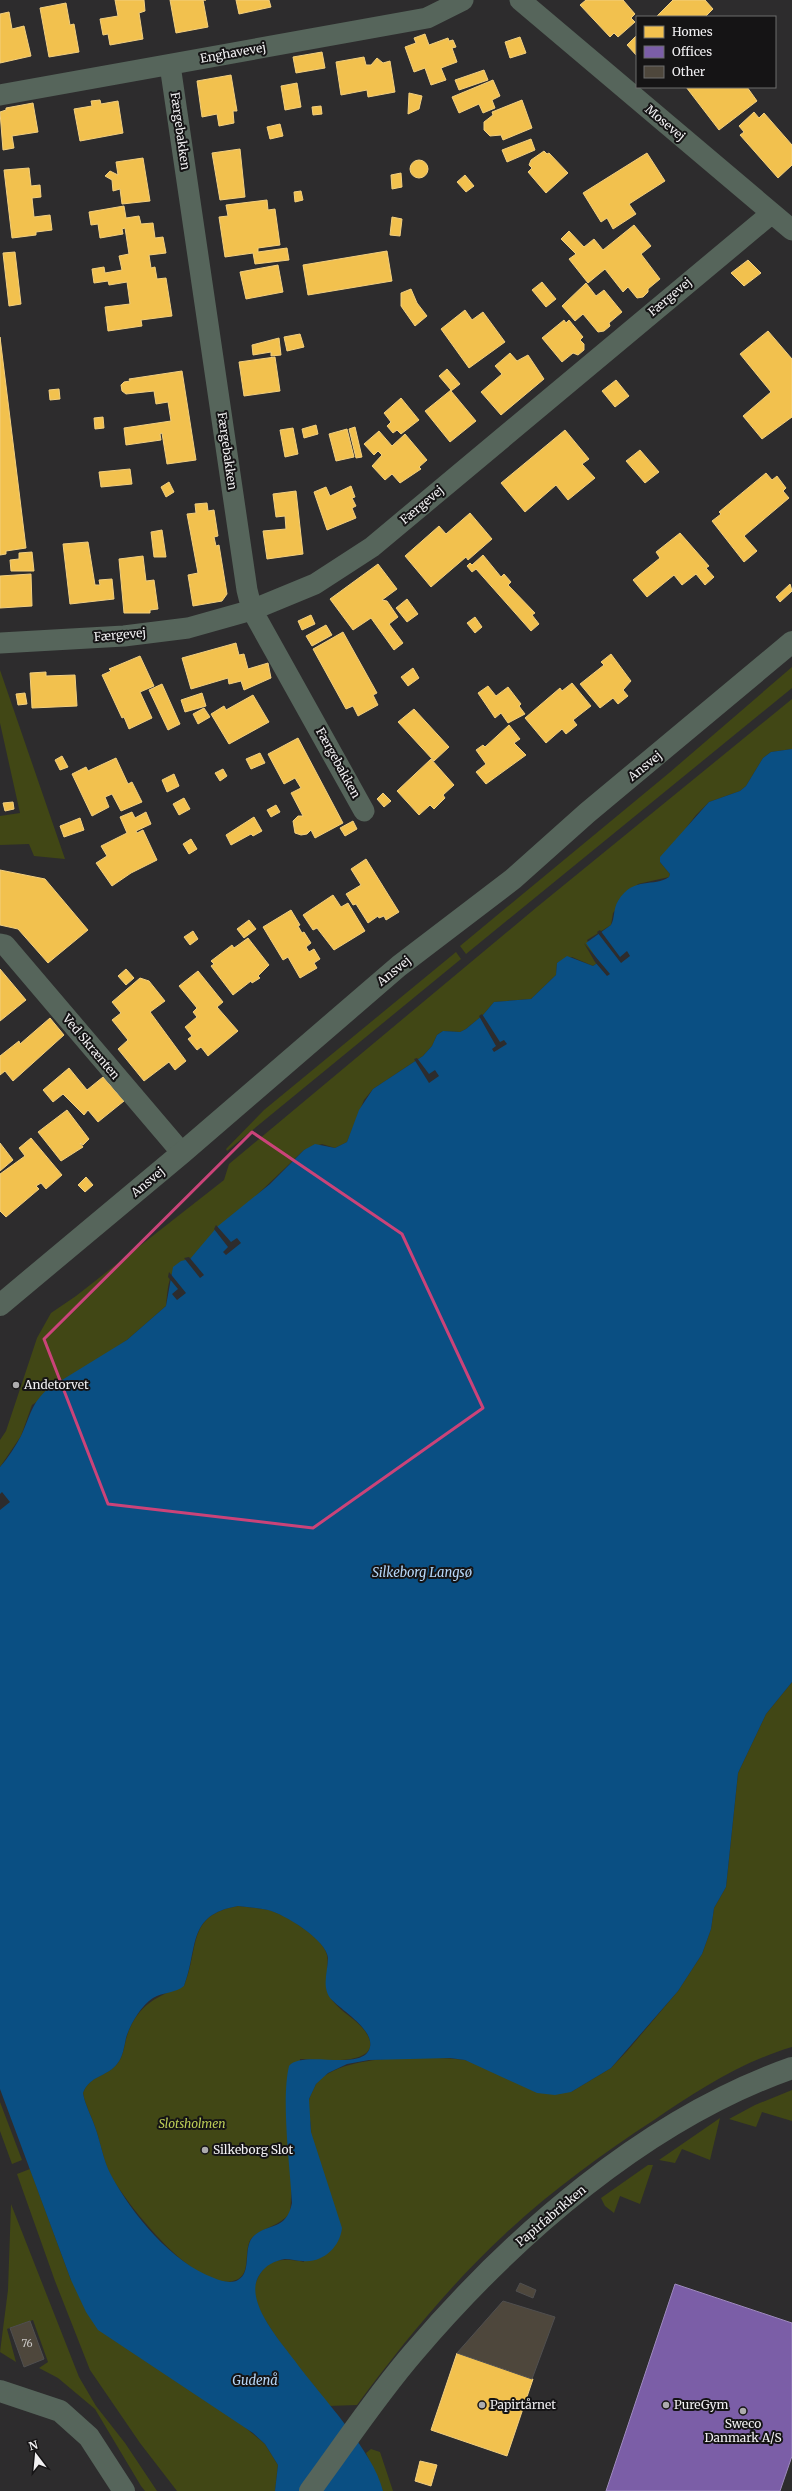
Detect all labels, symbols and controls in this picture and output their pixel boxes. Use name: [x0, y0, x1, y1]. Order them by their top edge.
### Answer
legend: [636, 16, 776, 88]
text: Homes: [672, 24, 713, 39]
street label: Enghavevej: [199, 39, 267, 66]
text: Offices: [672, 44, 712, 59]
text: Other: [672, 64, 706, 79]
street label: Færgebakken: [168, 91, 193, 171]
street label: Mosevej: [642, 102, 688, 144]
street label: Færgevej: [645, 274, 695, 319]
street label: Færgebakken: [215, 411, 240, 491]
street label: Færgevej: [397, 482, 447, 527]
street label: Færgevej: [93, 625, 147, 644]
street label: Færgebakken: [313, 725, 364, 801]
street label: Ansvej: [624, 748, 665, 784]
street label: Ansvej: [373, 953, 414, 989]
street label: Ved Skrænten: [59, 1010, 123, 1082]
street label: Ansvej: [127, 1163, 167, 1201]
place label: Andetorvet: [23, 1377, 89, 1392]
marker: Andetorvet: [11, 1380, 21, 1390]
water label: Silkeborg Langsø: [372, 1564, 472, 1581]
park label: Slotsholmen: [158, 2116, 226, 2131]
place label: Silkeborg Slot: [213, 2142, 293, 2157]
marker: Silkeborg Slot: [200, 2145, 210, 2155]
street label: Papirfabrikken: [513, 2182, 589, 2249]
house number: 76: [21, 2337, 33, 2350]
water label: Gudenå: [232, 2372, 278, 2389]
place label: Papirtårnet: [490, 2397, 556, 2412]
place label: PureGym: [674, 2397, 728, 2412]
marker: Papirtårnet: [477, 2400, 487, 2410]
marker: PureGym: [661, 2400, 671, 2410]
marker: Sweco Danmark A/S: [738, 2406, 748, 2416]
place label: Sweco Danmark A/S: [704, 2416, 782, 2445]
north arrow: [16, 2435, 56, 2475]
text: N: [27, 2437, 40, 2453]

